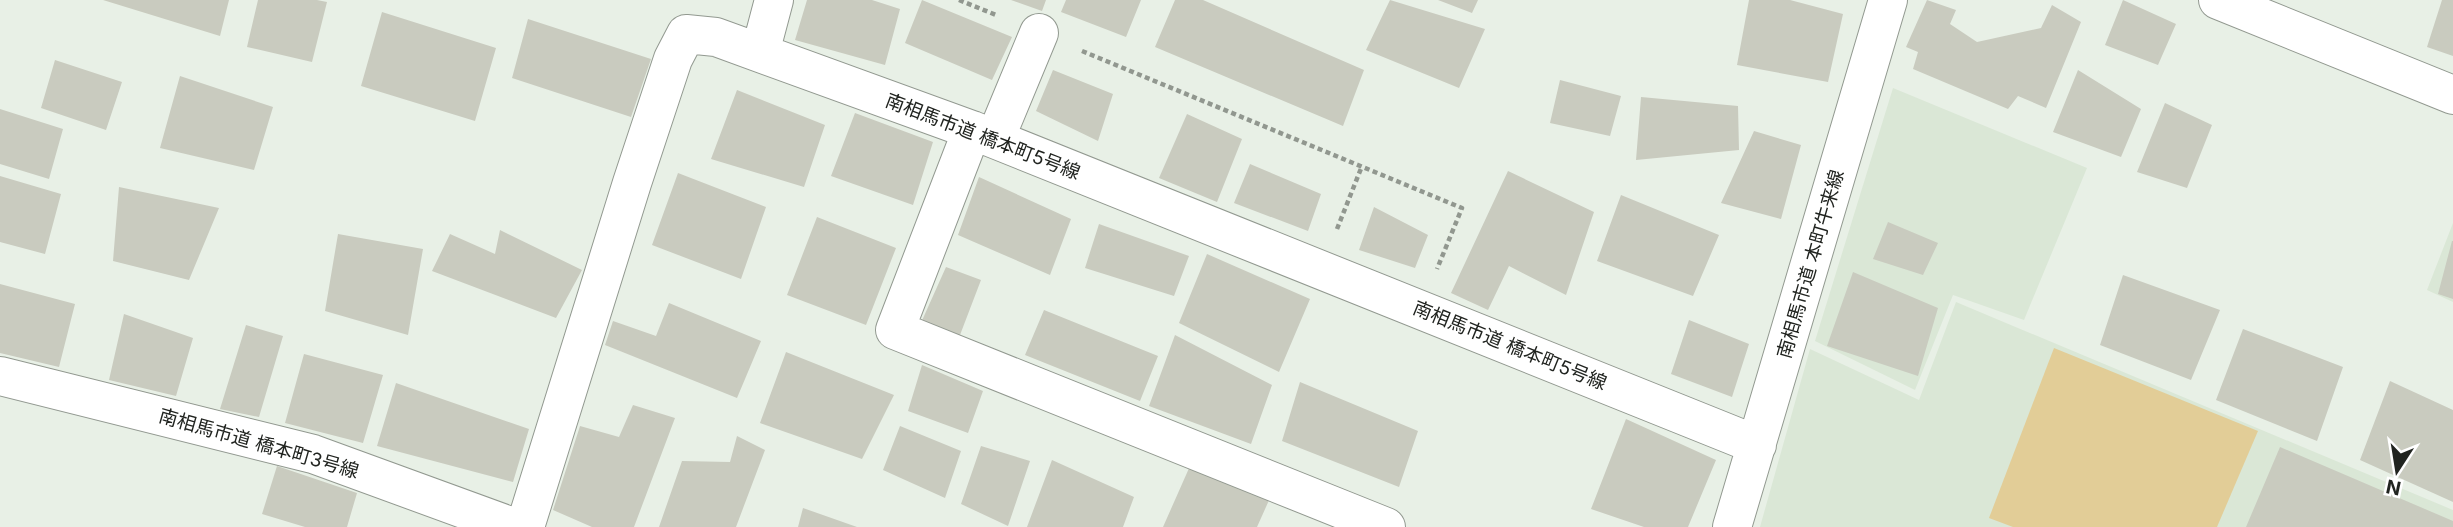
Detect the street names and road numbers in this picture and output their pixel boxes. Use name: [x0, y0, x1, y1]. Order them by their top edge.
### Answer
street label: 南相馬市道 橋本町5号線: [882, 89, 1084, 184]
street label: 南相馬市道 本町牛来線: [1773, 167, 1848, 361]
street label: 南相馬市道 橋本町5号線: [1410, 296, 1610, 395]
street label: 南相馬市道 橋本町3号線: [156, 404, 362, 483]

